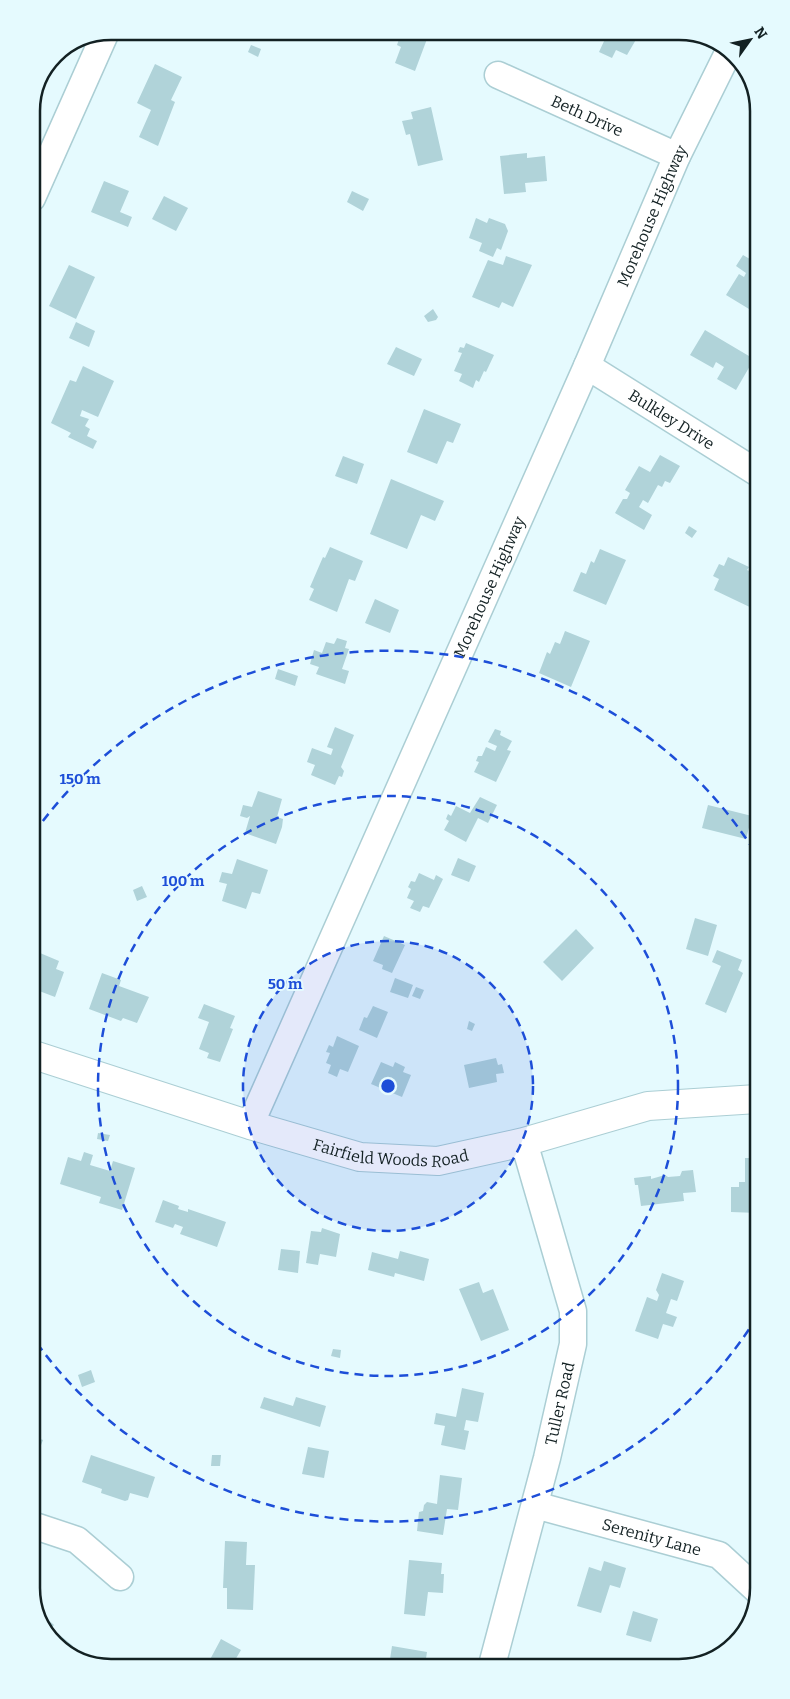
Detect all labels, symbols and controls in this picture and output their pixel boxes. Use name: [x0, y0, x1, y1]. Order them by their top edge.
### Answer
north arrow: [725, 15, 775, 65]
text: N: [750, 24, 771, 43]
street label: Beth Drive: [548, 91, 626, 140]
street label: Morehouse Highway: [613, 141, 691, 290]
street label: Bulkley Drive: [625, 386, 718, 454]
street label: Morehouse Highway: [450, 513, 529, 660]
text: 150 m: [59, 770, 101, 788]
text: 100 m: [162, 872, 205, 890]
text: 50 m: [268, 975, 303, 993]
centre of rings: [379, 1077, 397, 1095]
street label: Fairfield Woods Road: [311, 1135, 471, 1171]
street label: Tuller Road: [541, 1360, 579, 1447]
street label: Serenity Lane: [600, 1515, 703, 1560]

